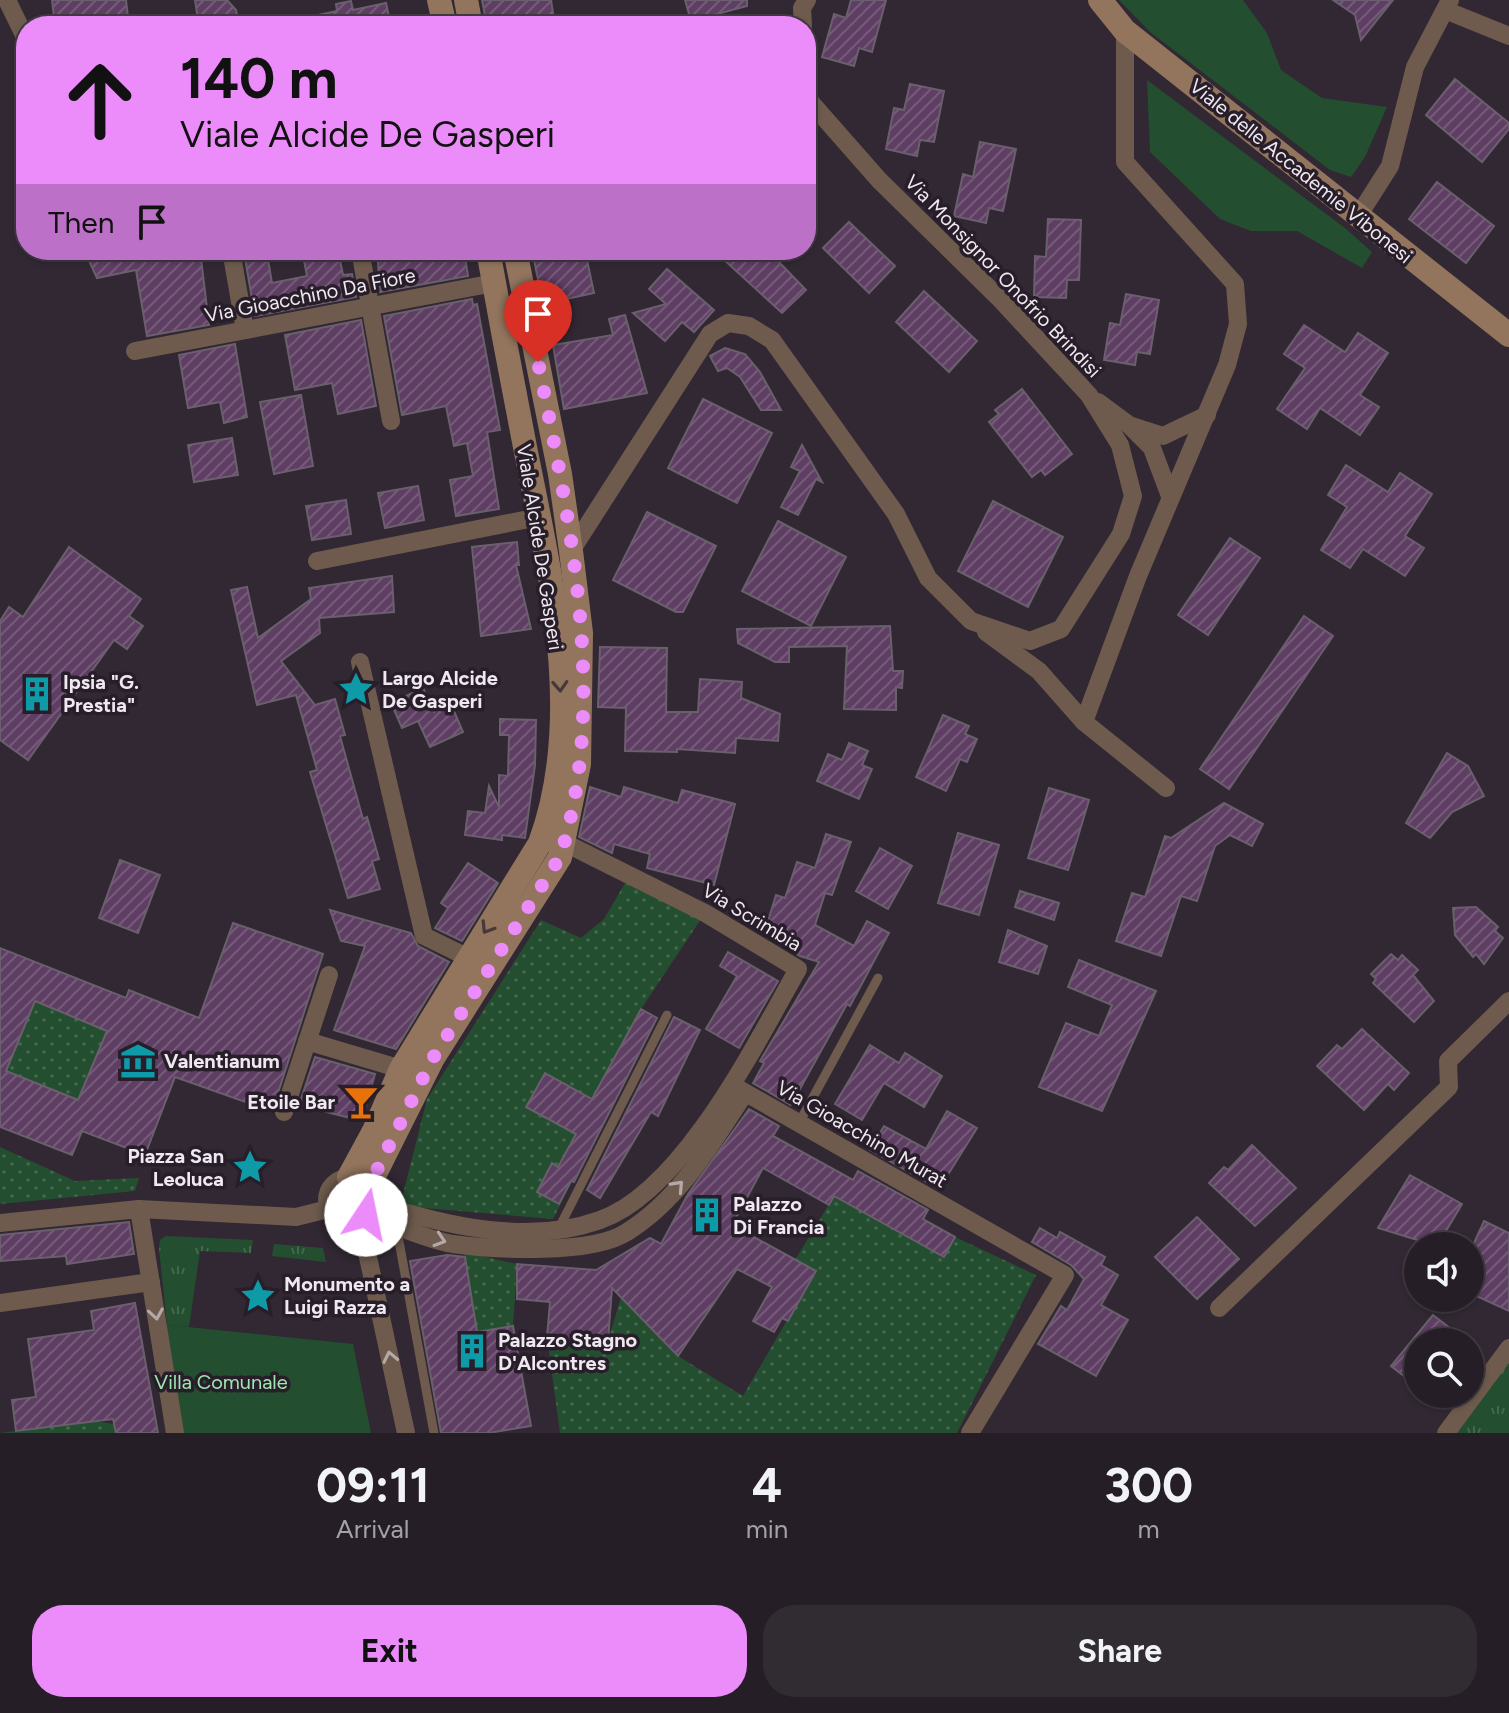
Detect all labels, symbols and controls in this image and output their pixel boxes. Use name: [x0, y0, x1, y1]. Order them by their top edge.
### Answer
text: 140 m: [180, 45, 338, 112]
icon: ahead: [48, 48, 152, 152]
street label: Viale delle Accademie Vibonesi: [1185, 74, 1417, 268]
text: Viale Alcide De Gasperi: [180, 113, 555, 156]
street label: Via Monsignor Onofrio Brindisi: [900, 170, 1106, 382]
icon: arrive: [130, 200, 174, 244]
text: Then: [48, 204, 114, 241]
street label: Via Gioacchino Da Fiore: [203, 263, 417, 327]
pin: [504, 280, 572, 362]
icon: arrive: [516, 292, 560, 336]
street label: Viale Alcide De Gasperi: [512, 442, 568, 652]
place label: Largo Alcide De Gasperi: [382, 666, 498, 713]
place label: Ipsia "G. Prestia": [63, 670, 139, 717]
place icon: Largo Alcide De Gasperi: [337, 670, 375, 708]
building icon: Ipsia "G. Prestia": [18, 675, 56, 713]
one-way arrow: [551, 680, 568, 693]
street label: Via Scrimbia: [698, 878, 806, 956]
one-way arrow: [481, 919, 497, 934]
museum icon: Valentianum: [119, 1042, 157, 1080]
place label: Valentianum: [164, 1049, 280, 1073]
street label: Via Gioacchino Murat: [772, 1075, 952, 1193]
bar icon: Etoile Bar: [342, 1083, 380, 1121]
place label: Etoile Bar: [247, 1090, 335, 1114]
place label: Piazza San Leoluca: [127, 1144, 224, 1191]
place icon: Piazza San Leoluca: [231, 1148, 269, 1186]
position arrow: [324, 1173, 408, 1257]
one-way arrow: [669, 1181, 683, 1196]
place label: Palazzo Di Francia: [733, 1192, 824, 1239]
building icon: Palazzo Di Francia: [688, 1196, 726, 1234]
one-way arrow: [432, 1230, 446, 1246]
map controls: [1404, 1232, 1484, 1408]
button: sound: [1404, 1232, 1484, 1312]
place label: Monumento a Luigi Razza: [284, 1272, 410, 1319]
place icon: Monumento a Luigi Razza: [239, 1277, 277, 1315]
one-way arrow: [147, 1307, 164, 1321]
place label: Palazzo Stagno D'Alcontres: [498, 1328, 638, 1375]
button: search: [1404, 1328, 1484, 1408]
building icon: Palazzo Stagno D'Alcontres: [453, 1332, 491, 1370]
one-way arrow: [382, 1350, 399, 1364]
park label: Villa Comunale: [154, 1370, 288, 1394]
text: 09:11: [316, 1456, 430, 1514]
text: 4: [752, 1456, 782, 1514]
text: 300: [1104, 1456, 1193, 1514]
text: Arrival: [336, 1513, 410, 1545]
text: min: [746, 1513, 788, 1545]
text: m: [1138, 1513, 1160, 1545]
button: Exit: [32, 1605, 747, 1697]
button: Share: [763, 1605, 1477, 1697]

